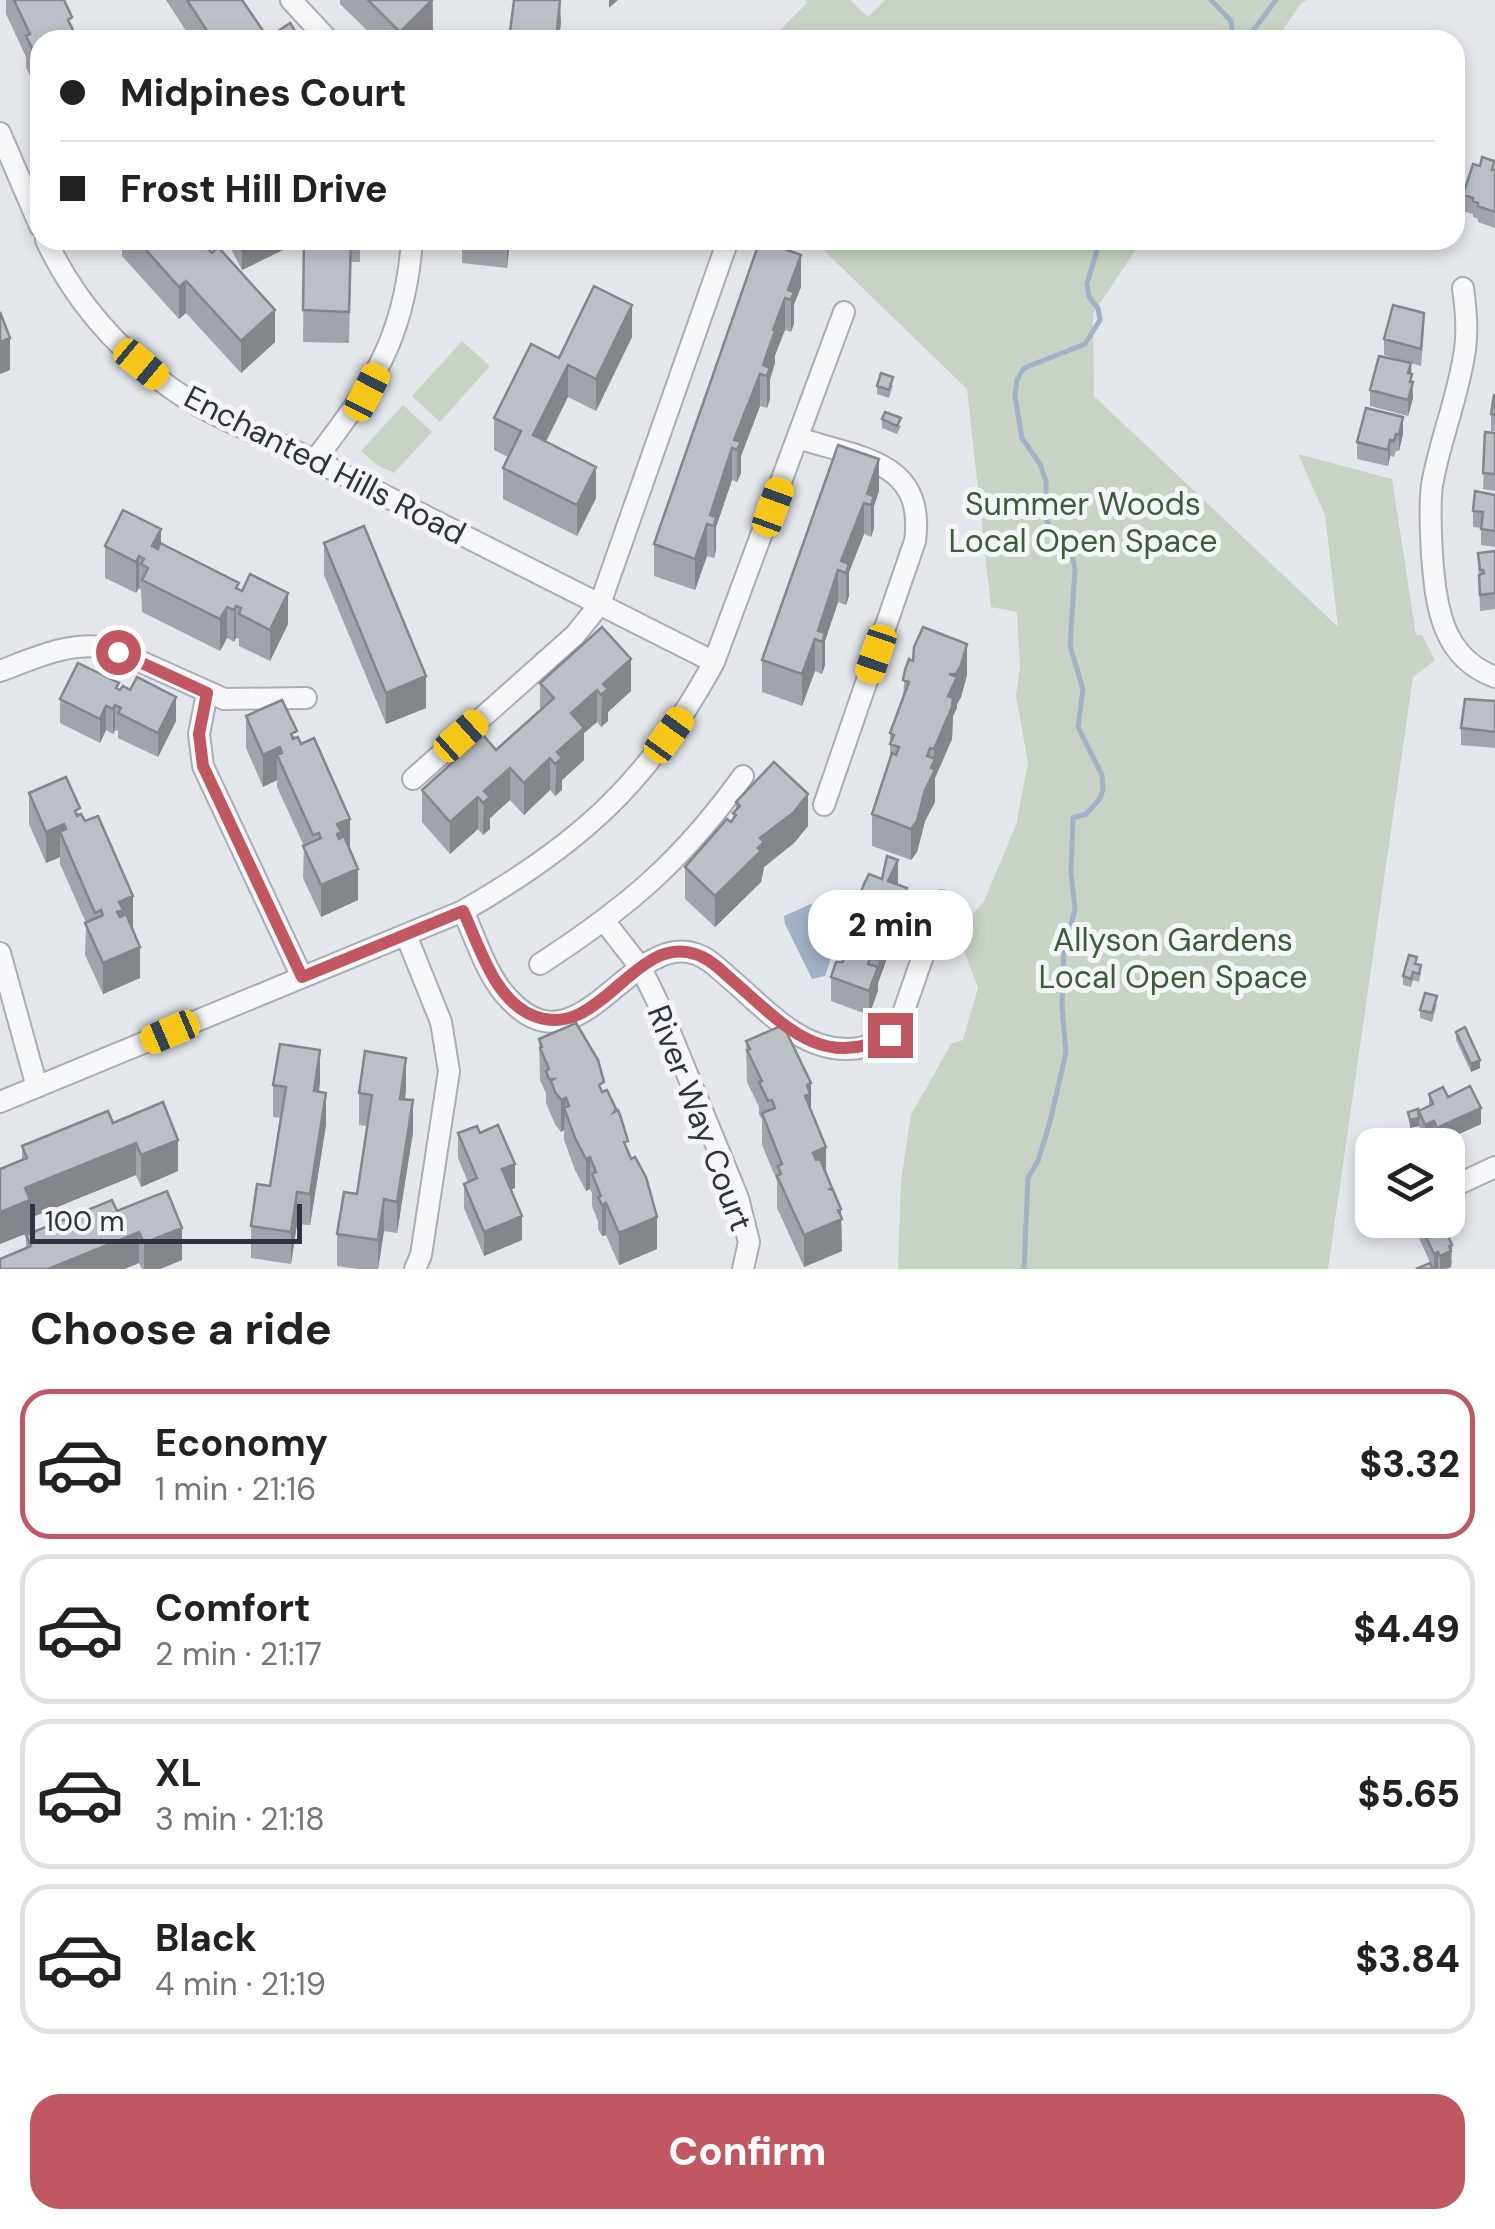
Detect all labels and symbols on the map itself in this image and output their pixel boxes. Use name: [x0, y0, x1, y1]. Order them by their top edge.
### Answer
car: [108, 333, 174, 395]
car: [340, 358, 394, 426]
street label: Enchanted Hills Road: [177, 376, 473, 554]
car: [749, 474, 797, 540]
park label: Summer Woods Local Open Space: [949, 483, 1217, 562]
car: [852, 621, 900, 687]
route start: [96, 630, 141, 675]
car: [639, 702, 699, 768]
car: [429, 705, 493, 767]
callout: 2 min: [808, 890, 972, 960]
park label: Allyson Gardens Local Open Space: [1039, 919, 1307, 998]
street label: River Way Court: [638, 999, 762, 1237]
car: [137, 1006, 203, 1058]
route end: [868, 1013, 913, 1058]
scale bar: [30, 1199, 302, 1244]

